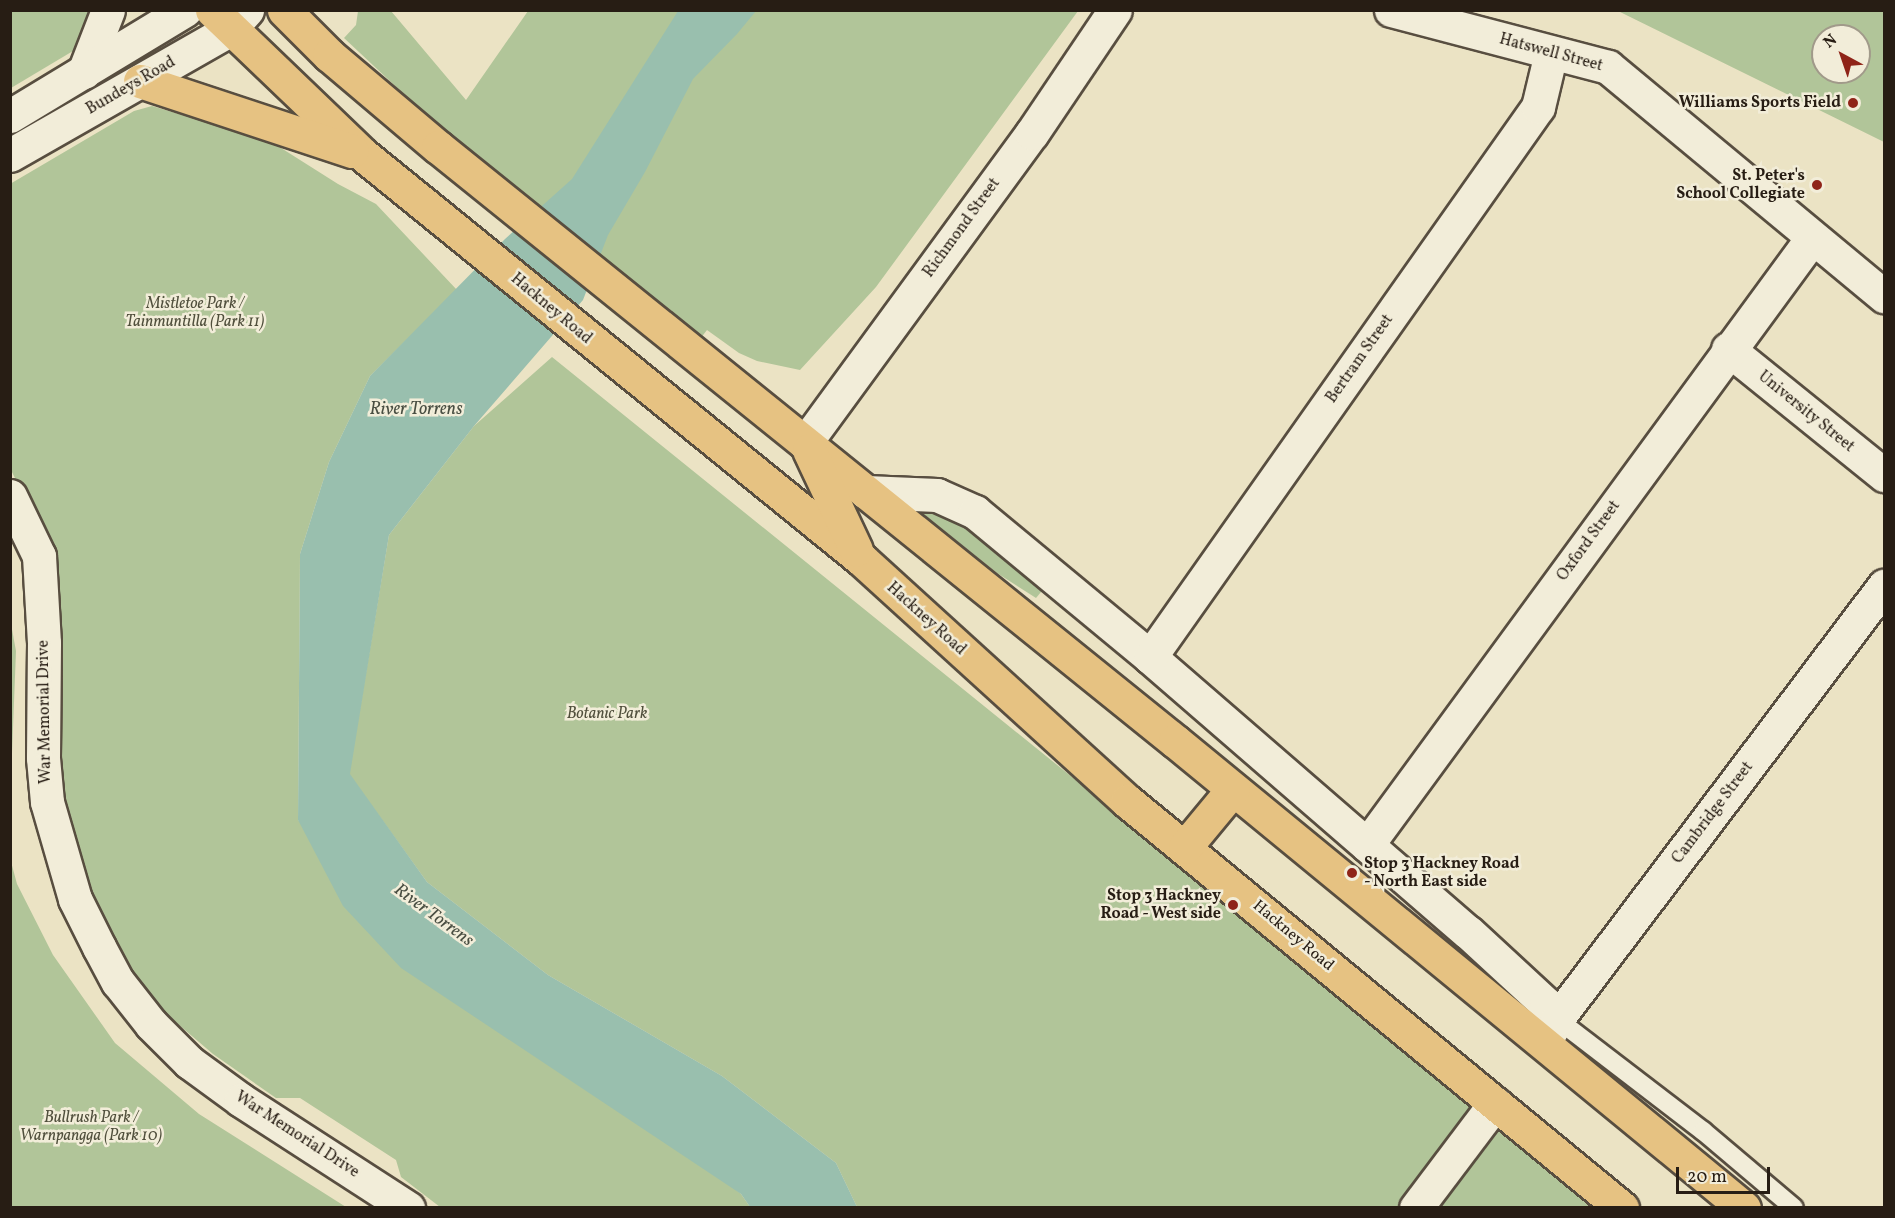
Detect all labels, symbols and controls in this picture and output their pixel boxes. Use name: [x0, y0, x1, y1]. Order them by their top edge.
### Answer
north arrow: [1811, 24, 1871, 84]
street label: Hatswell Street: [1497, 30, 1605, 76]
text: N: [1819, 30, 1842, 54]
street label: Bundeys Road: [83, 53, 179, 119]
place label: Williams Sports Field: [1679, 93, 1841, 113]
marker: Williams Sports Field: [1846, 96, 1860, 110]
place label: St. Peter's School Collegiate: [1676, 166, 1805, 204]
street label: Richmond Street: [919, 174, 1005, 282]
marker: St. Peter's School Collegiate: [1810, 178, 1824, 192]
street label: Hackney Road: [506, 269, 596, 349]
park label: Mistletoe Park / Tainmuntilla (Park 11): [125, 294, 265, 332]
street label: Bertram Street: [1322, 311, 1398, 407]
street label: University Street: [1754, 367, 1858, 457]
water label: River Torrens: [369, 399, 463, 421]
street label: Oxford Street: [1553, 497, 1625, 585]
street label: Hackney Road: [882, 578, 970, 660]
street label: War Memorial Drive: [34, 640, 56, 784]
park label: Botanic Park: [567, 704, 647, 724]
street label: Cambridge Street: [1668, 758, 1758, 868]
place label: Stop 3 Hackney Road - North East side: [1364, 854, 1520, 892]
marker: Stop 3 Hackney Road - North East side: [1345, 866, 1359, 880]
water label: River Torrens: [389, 880, 477, 952]
place label: Stop 3 Hackney Road - West side: [1100, 886, 1221, 924]
street label: Hackney Road: [1248, 896, 1338, 976]
marker: Stop 3 Hackney Road - West side: [1226, 898, 1240, 912]
street label: War Memorial Drive: [231, 1088, 363, 1182]
park label: Bullrush Park / Warnpangga (Park 10): [20, 1108, 162, 1146]
scale bar: [1679, 1155, 1774, 1193]
text: 20 m: [1687, 1165, 1727, 1190]

